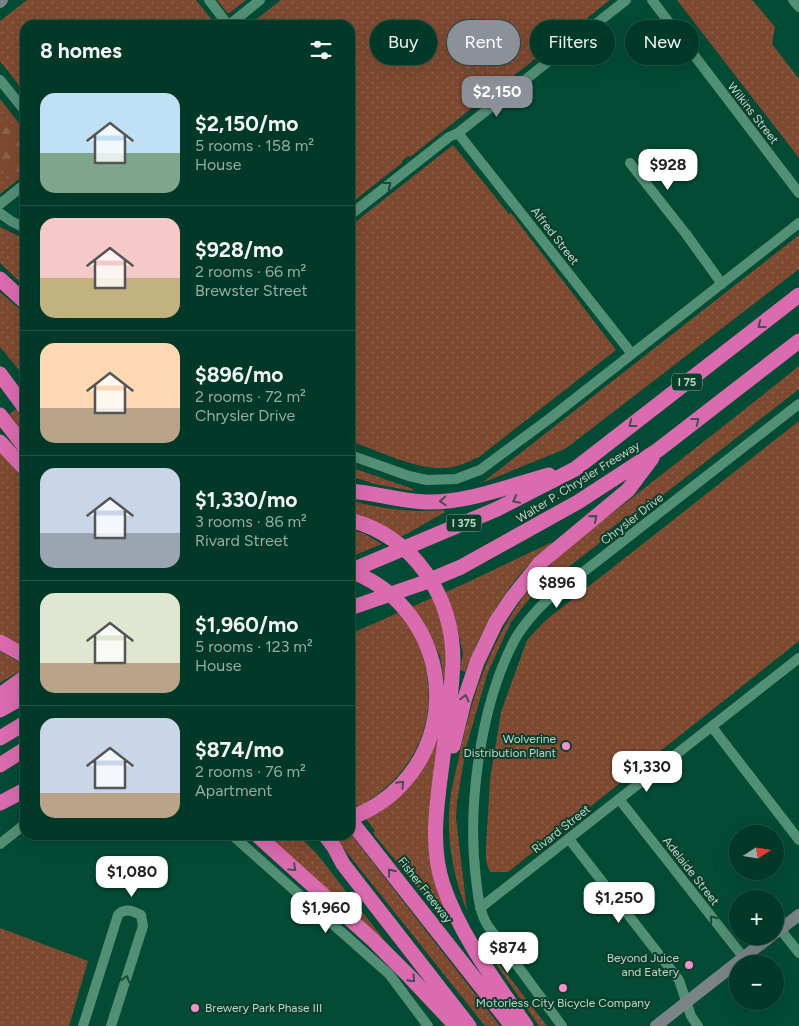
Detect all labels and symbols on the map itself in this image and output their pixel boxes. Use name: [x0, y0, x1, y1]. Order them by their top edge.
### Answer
pin: $2,150: [456, 76, 538, 118]
street label: Wilkins Street: [725, 79, 782, 147]
pin: $928: [638, 148, 698, 191]
one-way arrow: [383, 181, 392, 190]
street label: Alfred Street: [528, 204, 582, 268]
one-way arrow: [757, 319, 766, 328]
road number: I 75: [672, 374, 702, 391]
one-way arrow: [690, 418, 699, 426]
one-way arrow: [629, 419, 638, 427]
street label: Walter P. Chrysler Freeway: [514, 438, 643, 526]
street label: Chrysler Drive: [598, 490, 666, 548]
one-way arrow: [512, 494, 521, 504]
one-way arrow: [439, 495, 447, 506]
road number: I 375: [446, 514, 482, 532]
one-way arrow: [588, 515, 597, 524]
pin: $896: [527, 566, 587, 609]
one-way arrow: [459, 694, 469, 702]
place label: Wolverine Distribution Plant: [463, 732, 556, 760]
marker: Wolverine Distribution Plant: [560, 740, 572, 752]
pin: $1,330: [606, 750, 688, 793]
one-way arrow: [395, 781, 404, 790]
street label: Rivard Street: [529, 802, 593, 856]
north arrow: [729, 825, 784, 880]
street label: Adelaide Street: [660, 834, 722, 909]
street label: Fisher Freeway: [395, 854, 456, 926]
pin: $1,080: [91, 856, 173, 898]
one-way arrow: [288, 862, 297, 871]
one-way arrow: [389, 869, 397, 878]
pin: $1,250: [578, 882, 660, 924]
pin: $1,960: [285, 892, 367, 934]
one-way arrow: [710, 916, 719, 925]
pin: $874: [478, 932, 538, 974]
place label: Beyond Juice and Eatery: [607, 951, 680, 979]
marker: Beyond Juice and Eatery: [683, 959, 695, 971]
one-way arrow: [406, 973, 415, 982]
one-way arrow: [120, 976, 130, 984]
marker: Motorless City Bicycle Company: [557, 982, 569, 994]
place label: Motorless City Bicycle Company: [476, 996, 651, 1010]
place label: Brewery Park Phase III: [205, 1001, 322, 1015]
marker: Brewery Park Phase III: [189, 1002, 201, 1014]

